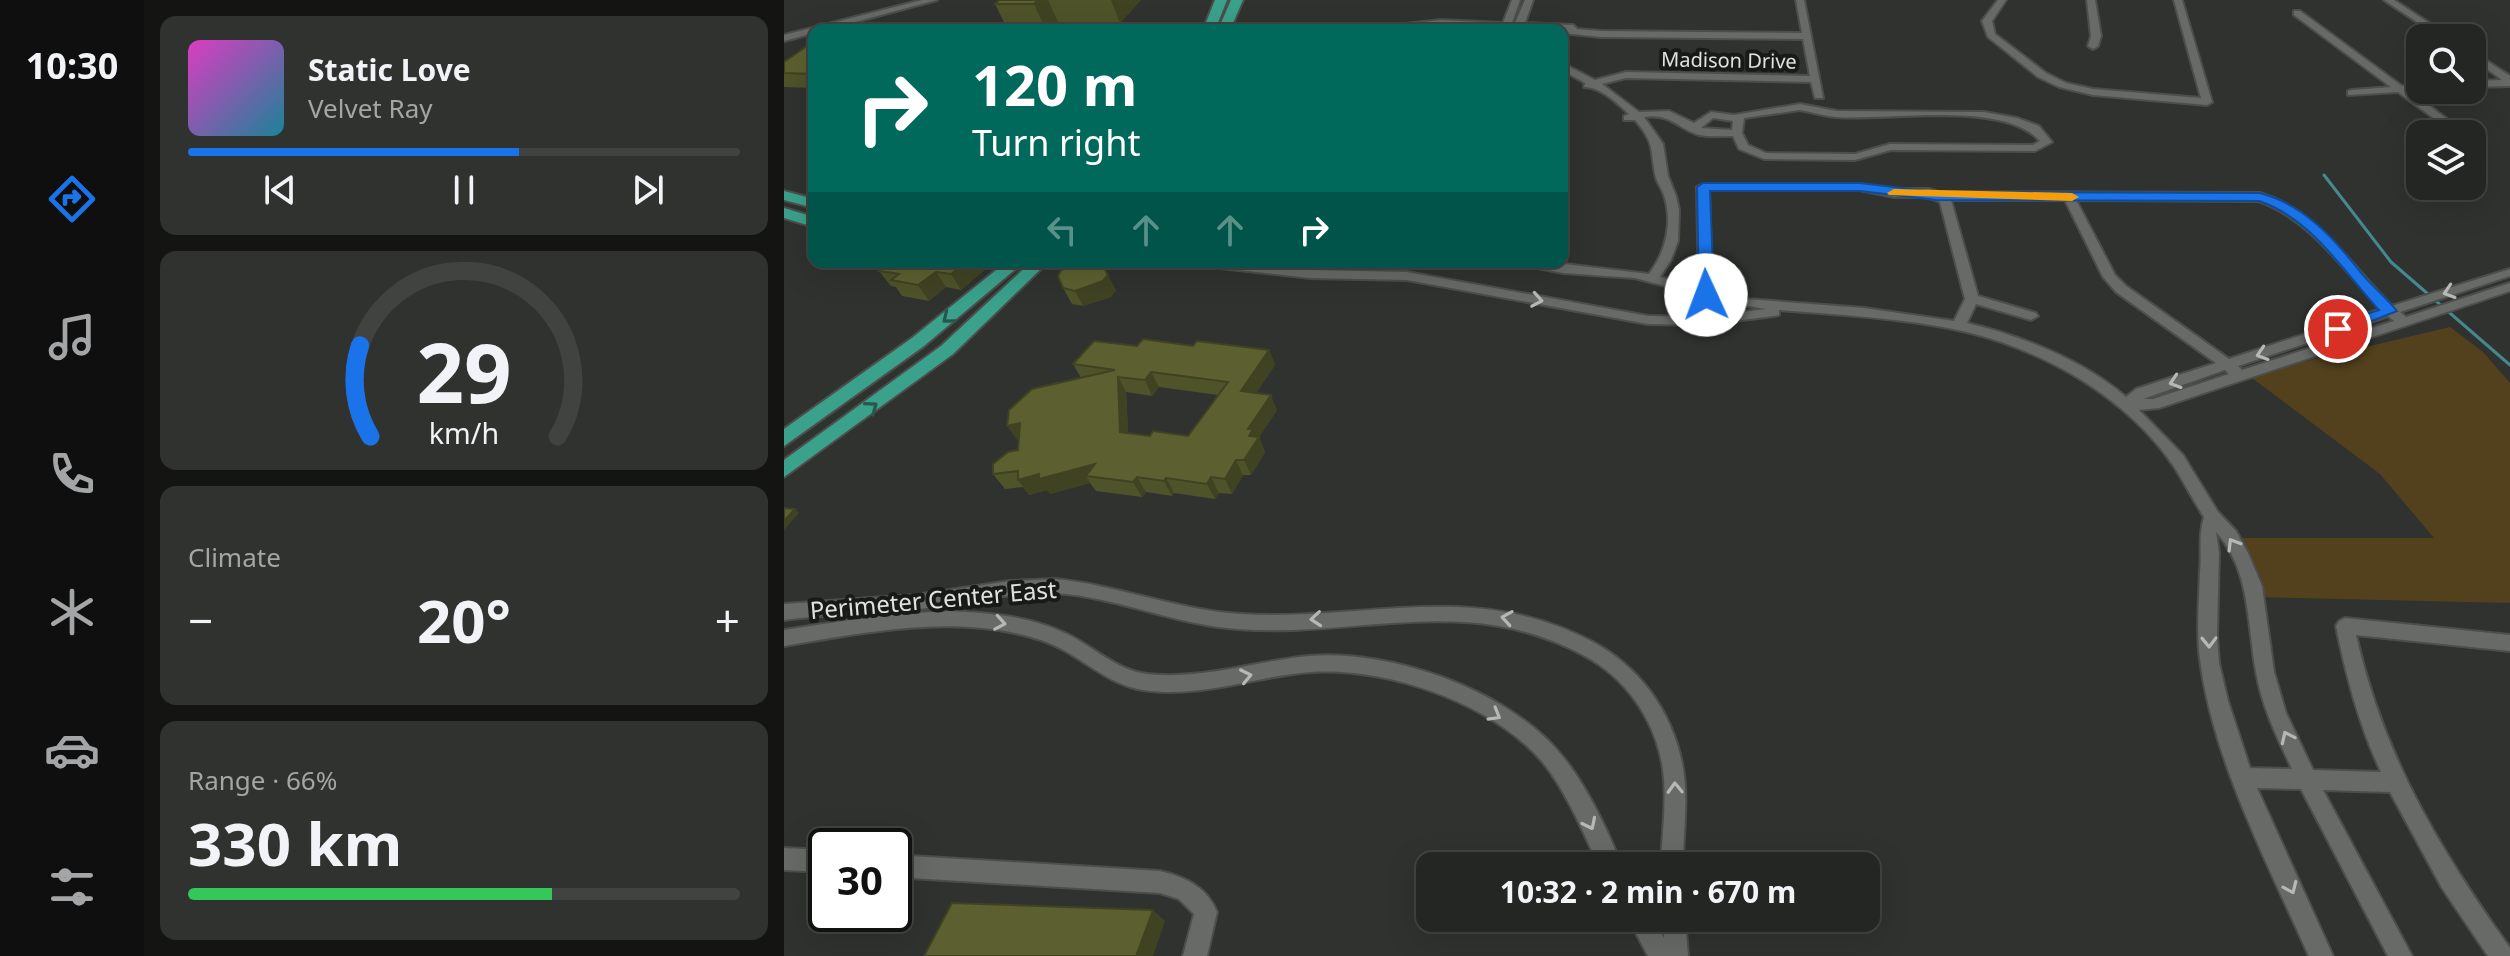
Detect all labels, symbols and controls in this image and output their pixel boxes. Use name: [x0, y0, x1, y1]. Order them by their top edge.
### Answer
map controls: [2406, 24, 2486, 200]
button: search: [2406, 24, 2486, 104]
text: 10:30: [26, 41, 118, 90]
street label: Madison Drive: [1661, 45, 1797, 75]
text: 120 m: [972, 46, 1137, 122]
text: Static Love: [308, 49, 471, 90]
icon: right: [840, 56, 944, 160]
text: Velvet Ray: [308, 90, 433, 126]
text: Turn right: [972, 118, 1140, 167]
button: layers: [2406, 120, 2486, 200]
icon: previous: [258, 168, 302, 212]
icon: pause: [442, 168, 486, 212]
icon: next: [626, 168, 670, 212]
icon: directions: [44, 171, 100, 227]
icon: left: [1040, 208, 1084, 252]
icon: ahead: [1124, 208, 1168, 252]
icon: ahead: [1208, 208, 1252, 252]
icon: right: [1292, 208, 1336, 252]
position arrow: [1664, 253, 1748, 337]
one-way arrow: [2442, 282, 2456, 298]
one-way arrow: [1530, 291, 1543, 308]
pin: [2304, 295, 2372, 363]
icon: arrive: [2316, 307, 2360, 351]
icon: music: [44, 309, 100, 365]
one-way arrow: [942, 309, 957, 323]
text: 29: [416, 313, 512, 426]
one-way arrow: [2256, 345, 2269, 361]
one-way arrow: [2169, 373, 2183, 389]
one-way arrow: [863, 402, 877, 417]
text: km/h: [429, 413, 499, 452]
icon: phone: [44, 446, 100, 502]
one-way arrow: [2227, 538, 2243, 553]
text: Climate: [188, 539, 281, 575]
street label: Perimeter Center East: [808, 572, 1058, 626]
text: 20°: [417, 579, 511, 661]
icon: climate: [44, 584, 100, 640]
text: −: [188, 590, 213, 650]
text: +: [715, 590, 740, 650]
one-way arrow: [1310, 610, 1323, 627]
one-way arrow: [1500, 611, 1514, 628]
one-way arrow: [993, 613, 1007, 630]
one-way arrow: [2201, 636, 2218, 649]
one-way arrow: [1238, 668, 1252, 685]
one-way arrow: [1486, 705, 1501, 721]
icon: car: [44, 722, 100, 778]
one-way arrow: [2281, 731, 2297, 746]
text: Range · 66%: [188, 762, 337, 798]
one-way arrow: [1666, 781, 1683, 794]
text: 330 km: [188, 802, 402, 884]
one-way arrow: [1580, 816, 1596, 831]
speed limit sign: 30: [808, 828, 912, 932]
icon: filters: [44, 859, 100, 915]
text: 10:32 · 2 min · 670 m: [1500, 871, 1796, 912]
one-way arrow: [2281, 879, 2297, 894]

